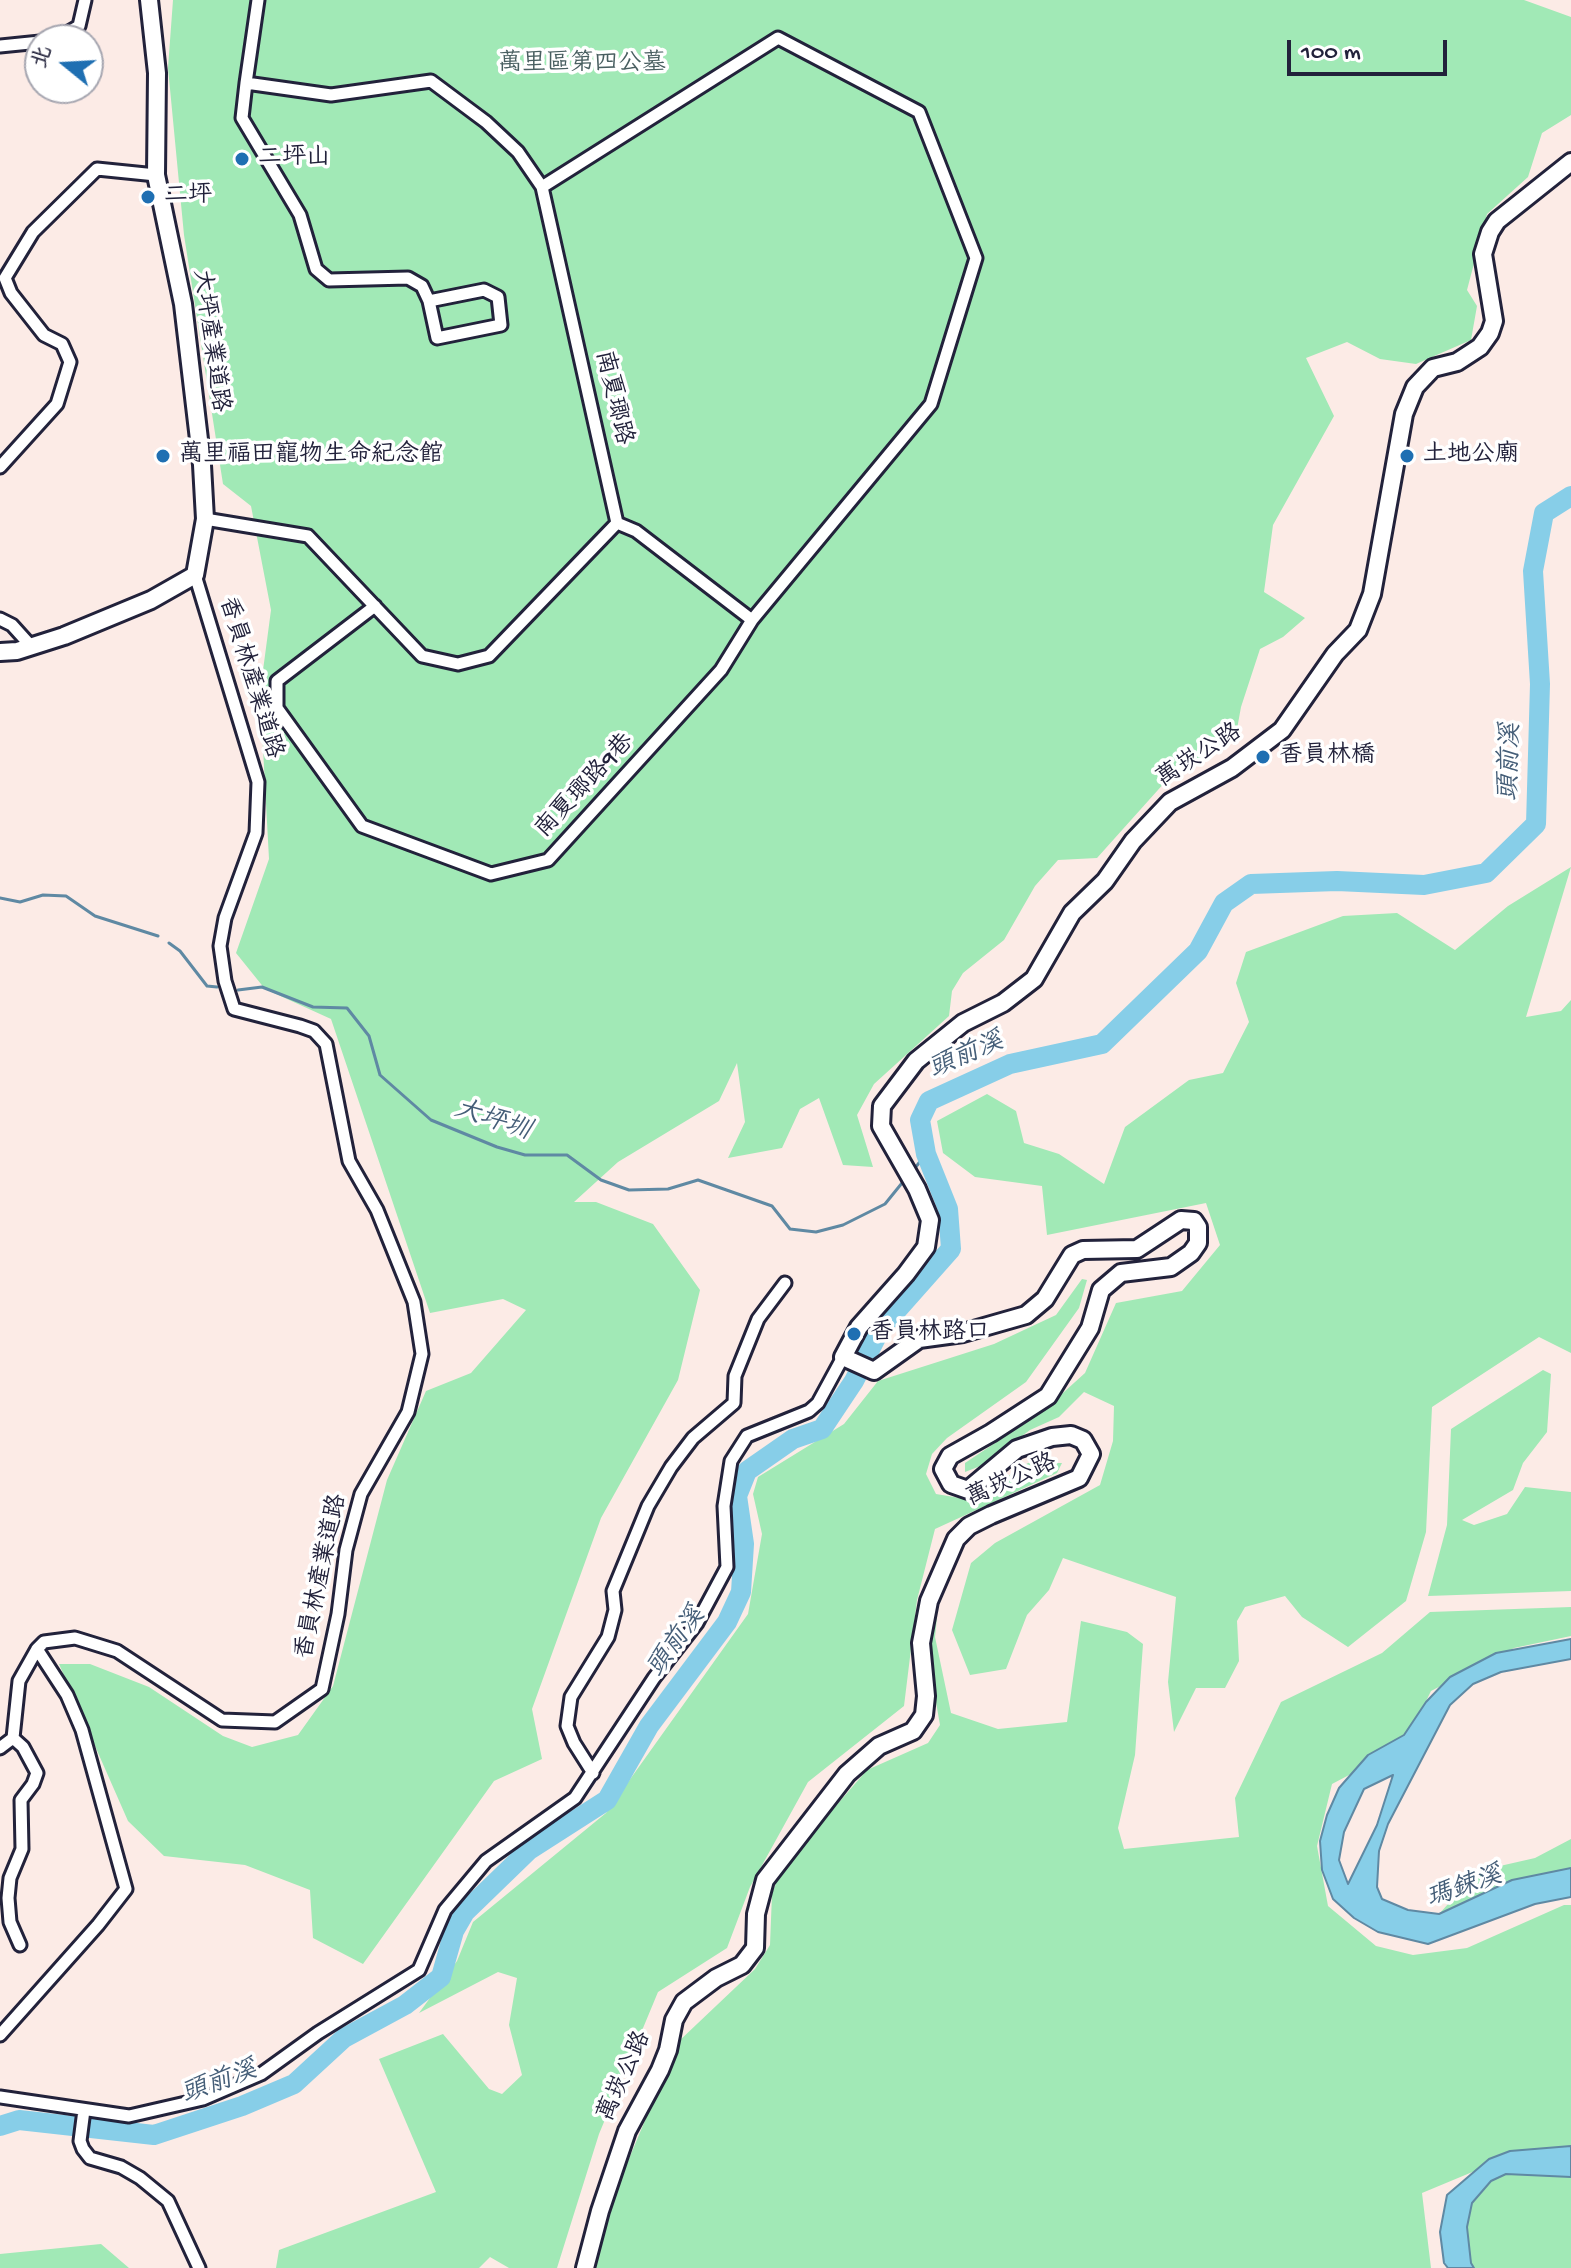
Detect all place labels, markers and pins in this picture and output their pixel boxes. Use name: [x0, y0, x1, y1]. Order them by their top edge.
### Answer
place label: 二坪山: [258, 145, 330, 173]
marker: 二坪山: [233, 150, 251, 168]
place label: 二坪: [164, 183, 212, 211]
marker: 二坪: [139, 188, 157, 206]
place label: 萬里福田寵物生命紀念館: [179, 442, 443, 470]
place label: 土地公廟: [1423, 442, 1519, 470]
marker: 萬里福田寵物生命紀念館: [154, 447, 172, 465]
marker: 土地公廟: [1398, 447, 1416, 465]
place label: 香員林橋: [1279, 743, 1375, 771]
marker: 香員林橋: [1254, 748, 1272, 766]
place label: 香員林路口: [870, 1320, 990, 1348]
marker: 香員林路口: [845, 1325, 863, 1343]

